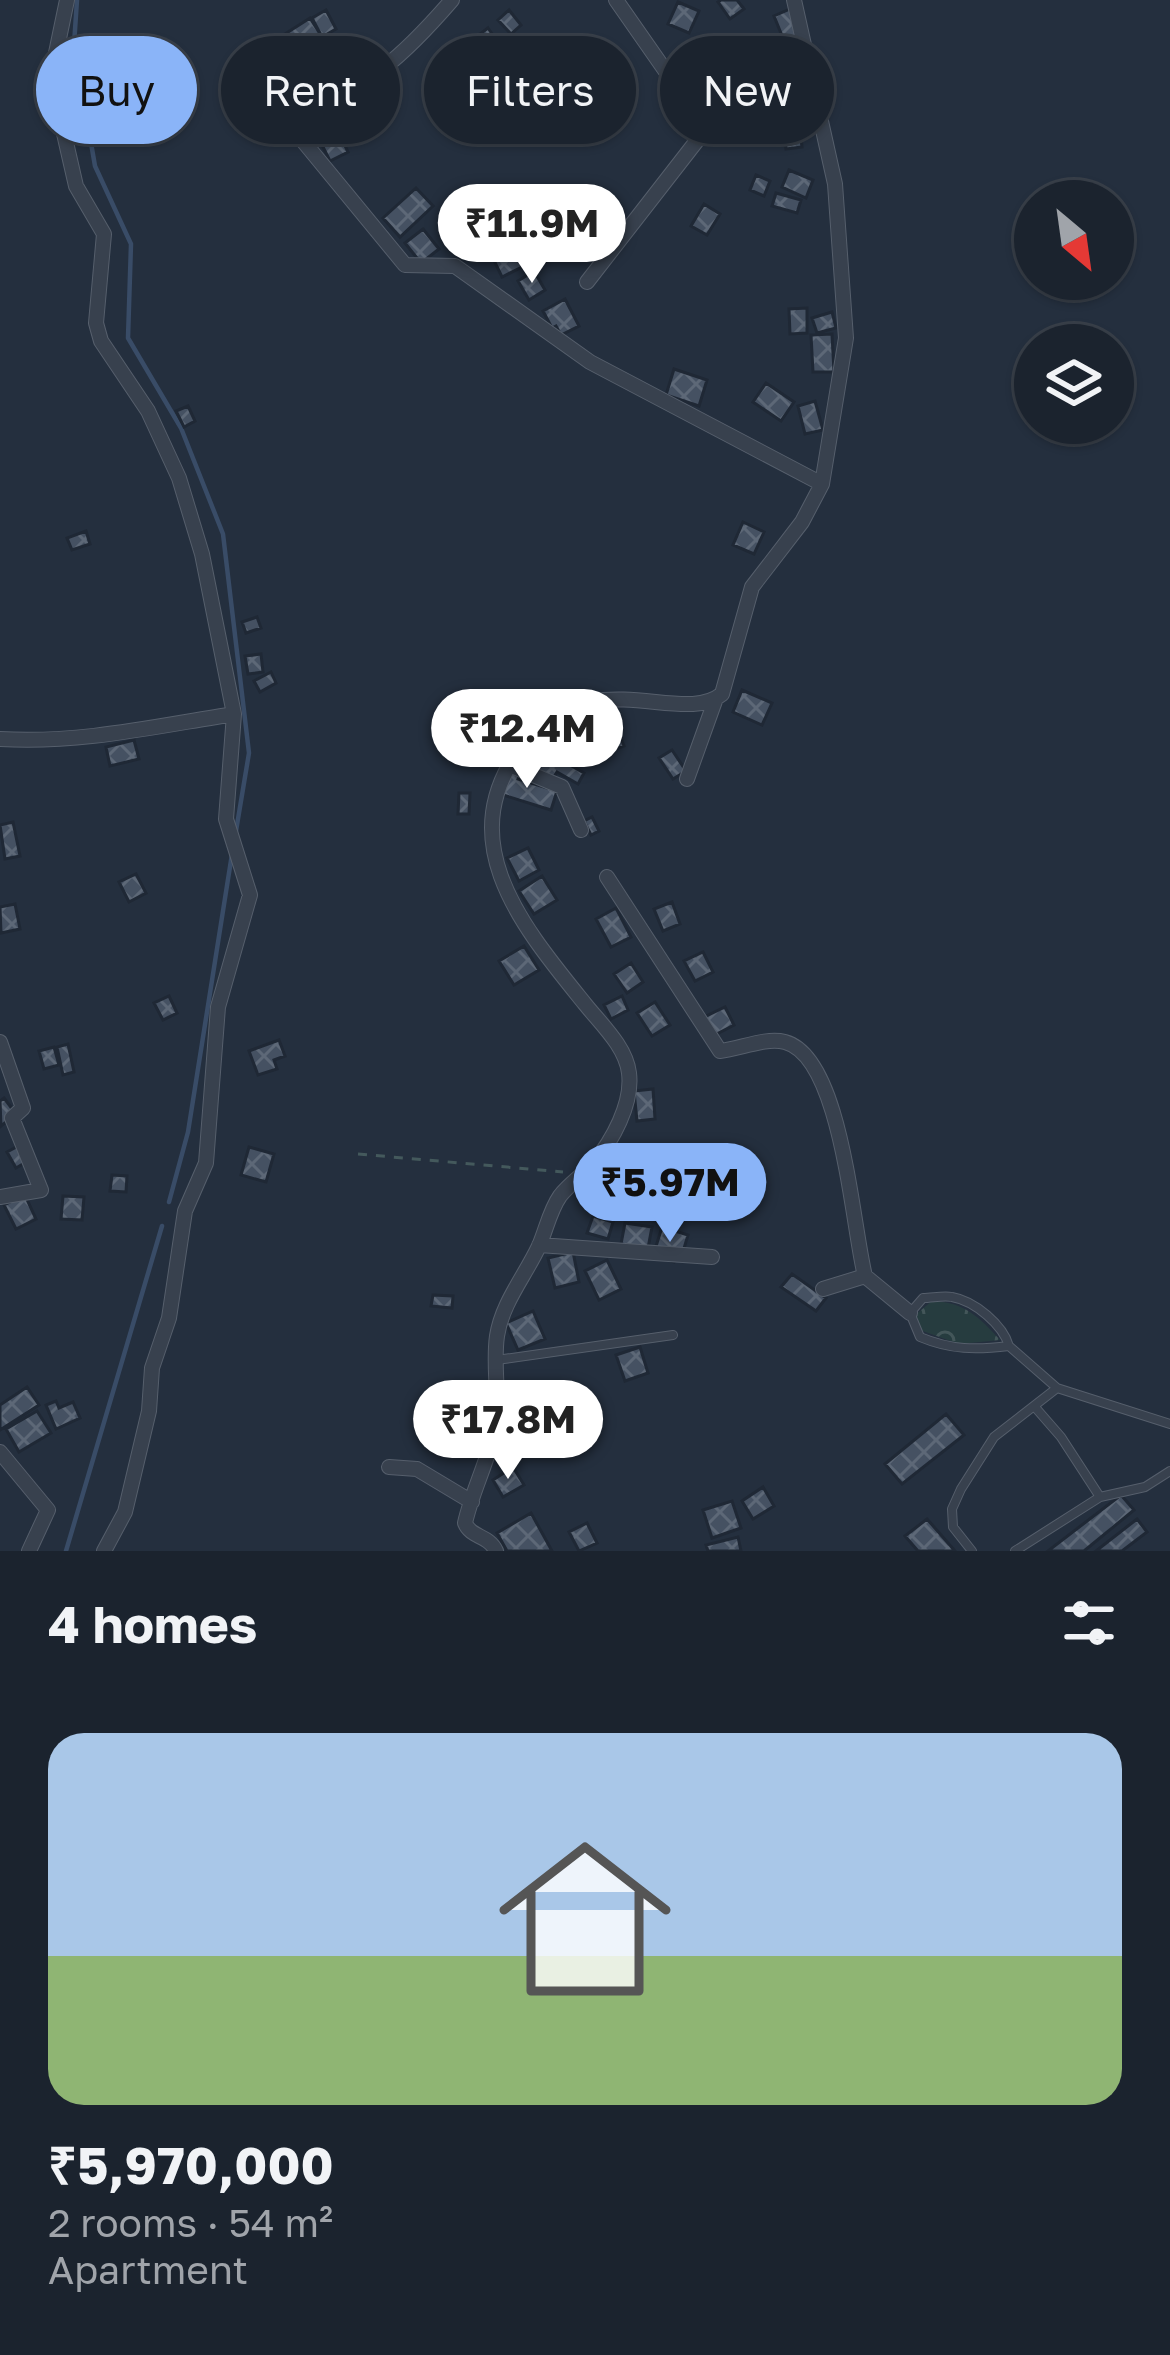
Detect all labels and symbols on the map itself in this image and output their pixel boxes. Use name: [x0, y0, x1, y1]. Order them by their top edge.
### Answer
north arrow: [1014, 180, 1134, 300]
pin: ₹11.9M: [434, 184, 630, 286]
pin: ₹12.4M: [429, 689, 625, 791]
pin: ₹5.97M: [572, 1143, 768, 1245]
pin: ₹17.8M: [410, 1380, 606, 1482]

